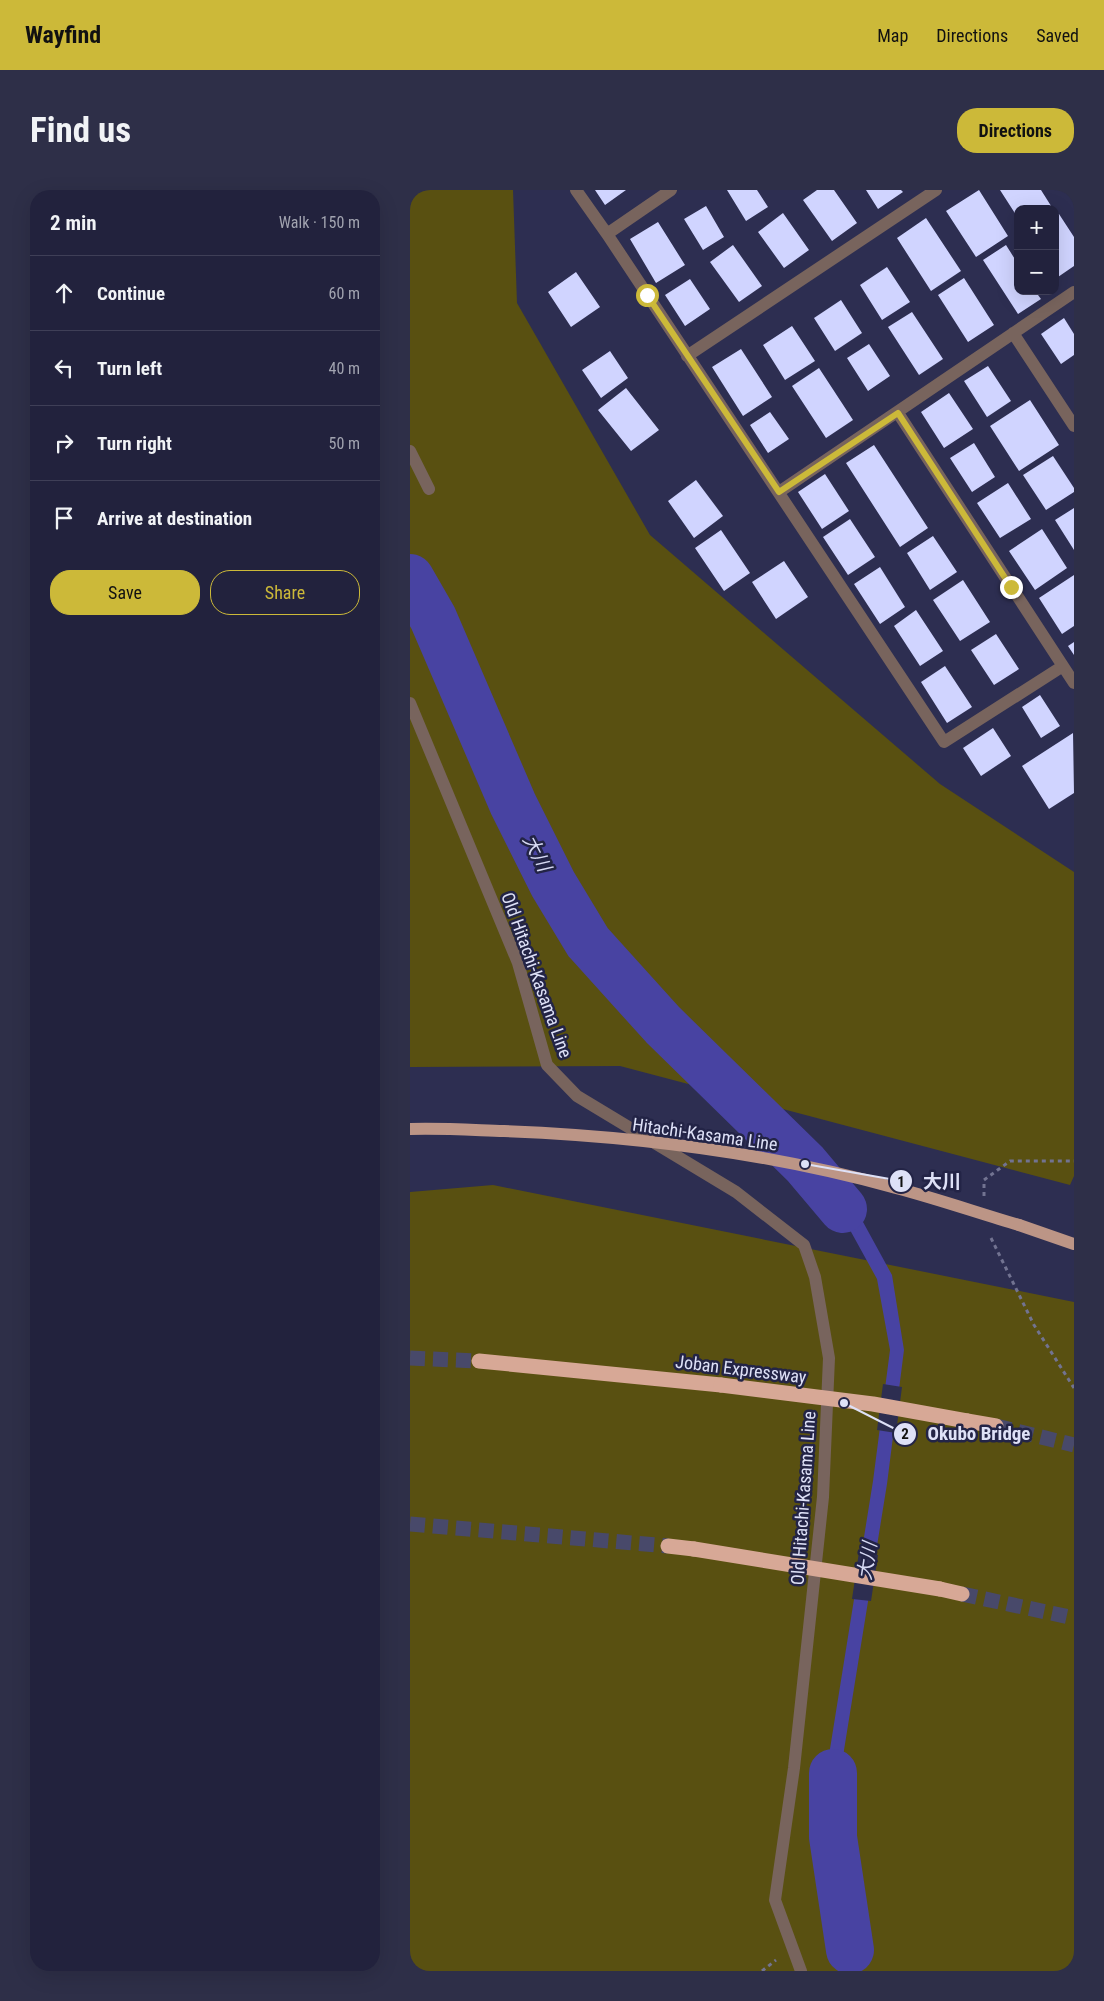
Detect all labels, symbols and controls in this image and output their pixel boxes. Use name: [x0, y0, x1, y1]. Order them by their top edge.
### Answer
text: Wayfind: [25, 21, 101, 49]
text: Map: [877, 25, 908, 46]
text: Directions: [936, 25, 1008, 46]
text: Saved: [1036, 25, 1079, 46]
button: Directions: [957, 108, 1074, 153]
text: Find us: [30, 110, 131, 151]
map controls: [1014, 205, 1059, 295]
button: +: [1014, 205, 1059, 250]
text: 2 min: [50, 211, 97, 235]
text: Walk · 150 m: [279, 213, 360, 232]
button: −: [1014, 250, 1059, 295]
icon: ahead: [50, 279, 78, 307]
text: Continue: [97, 282, 165, 305]
text: 60 m: [328, 284, 360, 303]
route start: [636, 284, 659, 307]
icon: left: [50, 354, 78, 382]
text: Turn left: [97, 357, 162, 380]
text: 40 m: [328, 359, 360, 378]
icon: right: [50, 429, 78, 457]
text: Turn right: [97, 432, 172, 455]
text: 50 m: [328, 434, 360, 453]
icon: arrive: [50, 504, 78, 532]
text: Arrive at destination: [97, 507, 252, 530]
button: Save: [50, 570, 200, 615]
button: Share: [210, 570, 360, 615]
route end: [1000, 576, 1023, 599]
water label: 大川: [518, 831, 557, 877]
street label: Old Hitachi-Kasama Line: [497, 890, 577, 1060]
street label: Hitachi-Kasama Line: [631, 1113, 779, 1155]
callout: 大川: [888, 1164, 971, 1198]
text: 大川: [923, 1170, 961, 1193]
text: 1: [897, 1173, 905, 1191]
street label: Joban Expressway: [674, 1351, 808, 1388]
street label: Old Hitachi-Kasama Line: [786, 1410, 820, 1586]
callout: Okubo Bridge: [893, 1417, 1041, 1451]
text: Okubo Bridge: [928, 1422, 1030, 1445]
text: 2: [901, 1425, 909, 1443]
water label: 大川: [853, 1538, 882, 1582]

